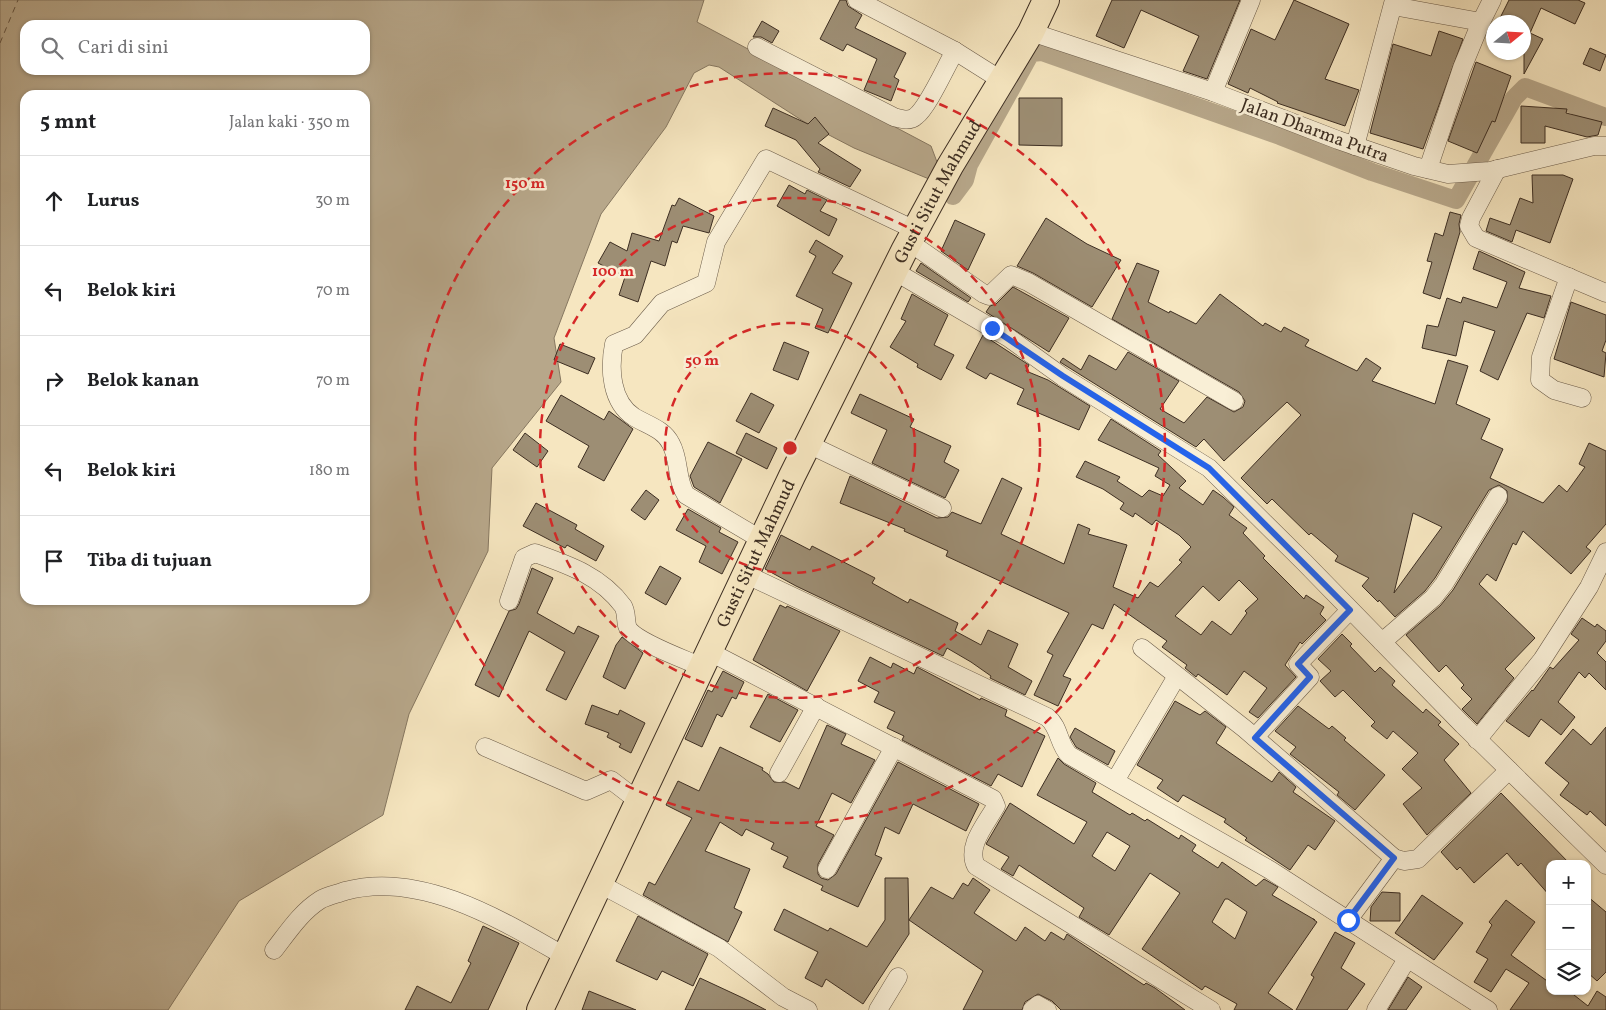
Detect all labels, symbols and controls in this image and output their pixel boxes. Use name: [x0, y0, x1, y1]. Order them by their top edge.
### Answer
north arrow: [1486, 15, 1531, 60]
search box: [20, 20, 370, 75]
icon: search: [38, 34, 66, 62]
text: Cari di sini: [78, 35, 169, 61]
street label: Jalan Dharma Putra: [1237, 93, 1392, 170]
text: 5 mnt: [40, 108, 96, 137]
text: Jalan kaki · 350 m: [229, 112, 350, 134]
street label: Gusti Situt Mahmud: [889, 116, 989, 268]
text: 150 m: [505, 174, 545, 195]
icon: ahead: [40, 187, 68, 215]
text: Lurus: [87, 188, 139, 214]
text: 30 m: [315, 190, 350, 212]
text: 100 m: [592, 262, 635, 283]
icon: left: [40, 277, 68, 305]
text: Belok kiri: [87, 278, 176, 304]
text: 70 m: [316, 280, 350, 302]
route end: [981, 317, 1004, 340]
text: 50 m: [685, 351, 719, 372]
icon: right: [40, 367, 68, 395]
text: Belok kanan: [87, 368, 199, 394]
text: 70 m: [316, 370, 350, 392]
centre of rings: [781, 439, 799, 457]
icon: left: [40, 457, 68, 485]
text: Belok kiri: [87, 458, 176, 484]
text: 180 m: [309, 460, 350, 482]
street label: Gusti Situt Mahmud: [711, 476, 803, 632]
icon: arrive: [40, 547, 68, 575]
text: Tiba di tujuan: [87, 548, 212, 574]
map controls: [1546, 860, 1591, 995]
button: +: [1546, 860, 1591, 905]
button: −: [1546, 905, 1591, 950]
route start: [1337, 909, 1360, 932]
button: layers: [1546, 950, 1591, 995]

